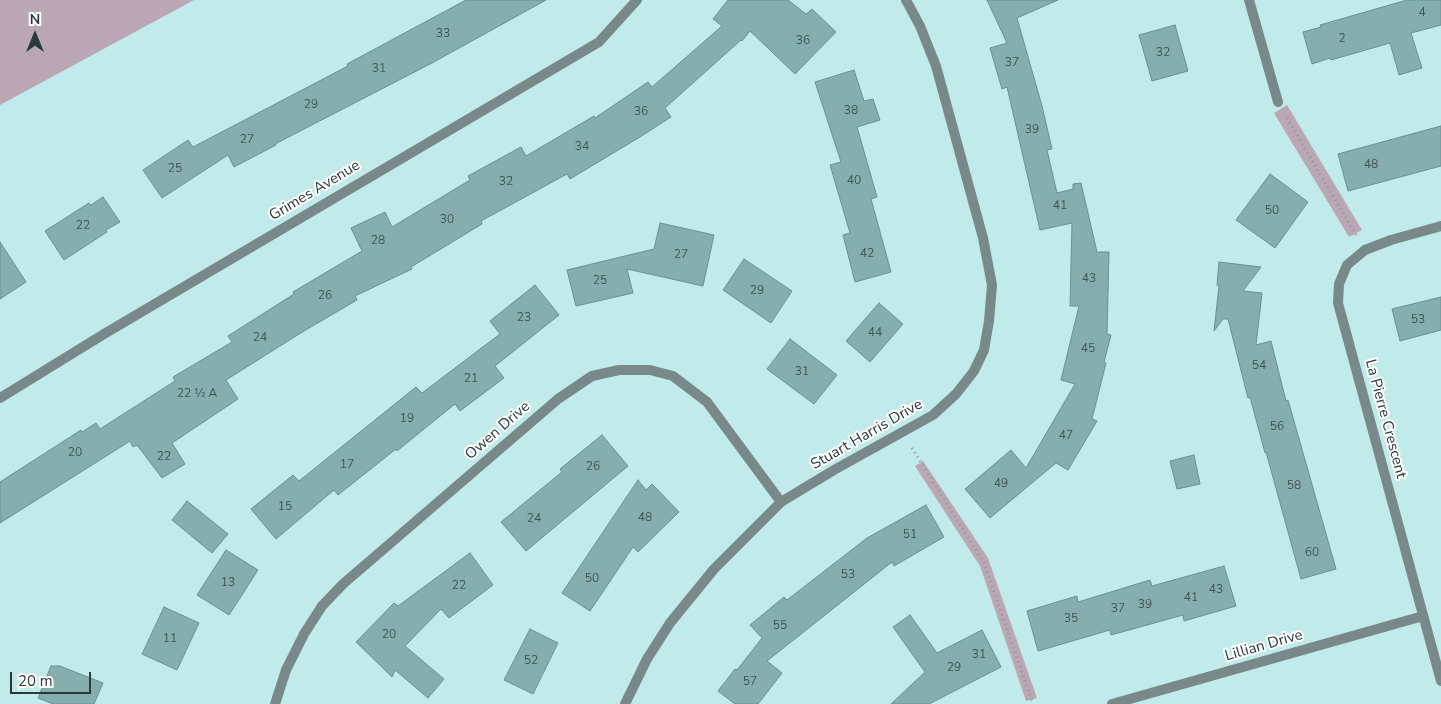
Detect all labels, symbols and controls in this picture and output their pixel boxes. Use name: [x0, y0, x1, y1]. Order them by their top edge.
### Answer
house number: 4: [1418, 6, 1426, 20]
north arrow: [10, 10, 60, 60]
text: N: [30, 10, 40, 29]
house number: 33: [436, 27, 450, 41]
house number: 2: [1338, 32, 1346, 46]
house number: 36: [796, 34, 810, 48]
house number: 32: [1156, 46, 1170, 60]
house number: 37: [1005, 56, 1019, 70]
house number: 31: [372, 62, 386, 76]
house number: 29: [304, 98, 318, 112]
house number: 38: [844, 104, 858, 118]
house number: 36: [634, 105, 648, 119]
house number: 39: [1025, 123, 1039, 137]
house number: 27: [240, 133, 254, 147]
house number: 34: [575, 140, 589, 154]
street label: Grimes Avenue: [266, 157, 364, 225]
house number: 48: [1364, 158, 1378, 172]
house number: 25: [168, 162, 182, 176]
house number: 40: [847, 174, 861, 188]
house number: 32: [499, 175, 513, 189]
house number: 41: [1053, 199, 1067, 213]
house number: 50: [1265, 204, 1279, 218]
house number: 30: [440, 213, 454, 227]
house number: 22: [76, 219, 90, 233]
house number: 28: [371, 234, 385, 248]
house number: 42: [860, 247, 874, 261]
house number: 27: [674, 248, 688, 262]
house number: 43: [1082, 272, 1096, 286]
house number: 25: [593, 274, 607, 288]
house number: 29: [750, 284, 764, 298]
house number: 26: [318, 289, 332, 303]
house number: 23: [517, 311, 531, 325]
house number: 53: [1411, 313, 1425, 327]
house number: 44: [868, 326, 882, 340]
house number: 24: [253, 331, 267, 345]
house number: 45: [1081, 342, 1095, 356]
street label: La Pierre Crescent: [1360, 358, 1410, 480]
house number: 54: [1252, 359, 1266, 373]
house number: 31: [795, 365, 809, 379]
house number: 21: [464, 372, 478, 386]
house number: 22 ½ A: [177, 387, 217, 401]
street label: Stuart Harris Drive: [808, 396, 926, 474]
street label: Owen Drive: [462, 398, 534, 464]
house number: 19: [400, 412, 414, 426]
house number: 56: [1270, 420, 1284, 434]
house number: 47: [1059, 429, 1073, 443]
house number: 20: [68, 446, 82, 460]
house number: 22: [157, 450, 171, 464]
house number: 17: [340, 458, 354, 472]
house number: 26: [586, 460, 600, 474]
house number: 49: [994, 477, 1008, 491]
house number: 58: [1287, 479, 1301, 493]
house number: 15: [278, 500, 292, 514]
house number: 48: [638, 511, 652, 525]
house number: 24: [527, 512, 541, 526]
house number: 51: [903, 528, 917, 542]
house number: 60: [1305, 546, 1319, 560]
house number: 53: [841, 568, 855, 582]
house number: 50: [585, 572, 599, 586]
house number: 13: [221, 576, 235, 590]
house number: 22: [452, 579, 466, 593]
house number: 43: [1209, 583, 1223, 597]
house number: 41: [1184, 591, 1198, 605]
house number: 39: [1138, 598, 1152, 612]
house number: 37: [1111, 602, 1125, 616]
house number: 35: [1064, 612, 1078, 626]
house number: 55: [773, 619, 787, 633]
street label: Lillian Drive: [1223, 626, 1305, 666]
house number: 20: [382, 628, 396, 642]
house number: 11: [163, 632, 177, 646]
house number: 31: [972, 648, 986, 662]
house number: 52: [524, 654, 538, 668]
house number: 29: [947, 661, 961, 675]
scale bar: [12, 662, 94, 694]
text: 20 m: [18, 671, 53, 691]
house number: 57: [743, 675, 757, 689]

